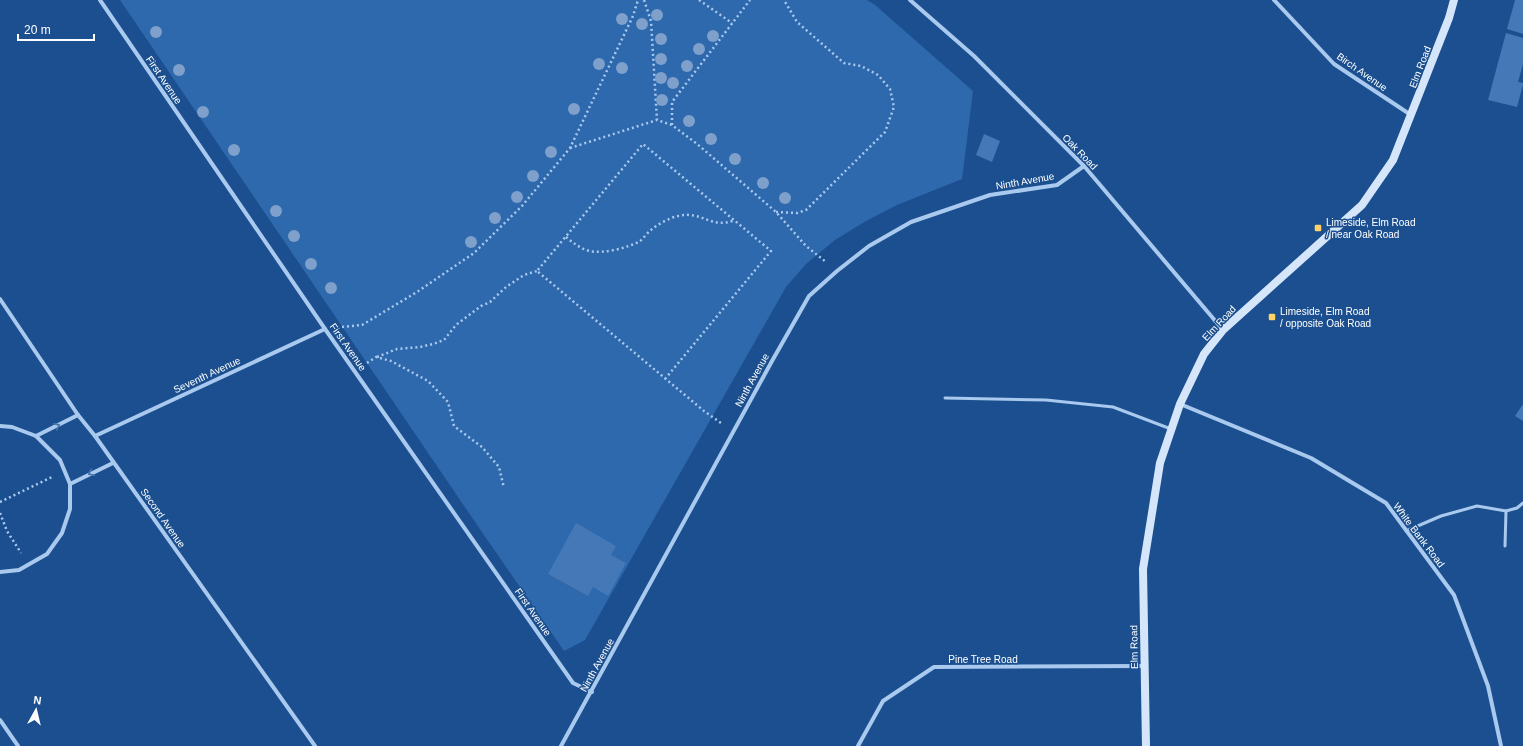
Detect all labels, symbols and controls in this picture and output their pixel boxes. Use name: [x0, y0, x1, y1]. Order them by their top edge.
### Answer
scale bar: [18, 16, 94, 42]
text: 20 m: [24, 23, 51, 37]
street label: Elm Road: [1407, 45, 1433, 89]
street label: Birch Avenue: [1335, 51, 1390, 94]
street label: First Avenue: [144, 54, 184, 106]
street label: Oak Road: [1060, 132, 1100, 172]
street label: Ninth Avenue: [995, 170, 1056, 192]
place label: Limeside, Elm Road / near Oak Road: [1326, 217, 1415, 240]
marker: Limeside, Elm Road / near Oak Road: [1313, 223, 1323, 233]
street label: Elm Road: [1200, 303, 1238, 343]
place label: Limeside, Elm Road / opposite Oak Road: [1280, 306, 1371, 329]
marker: Limeside, Elm Road / opposite Oak Road: [1267, 312, 1277, 322]
street label: First Avenue: [328, 321, 369, 373]
street label: Ninth Avenue: [733, 351, 771, 409]
street label: Seventh Avenue: [172, 354, 243, 395]
one-way arrow: [53, 423, 60, 430]
one-way arrow: [88, 468, 96, 476]
street label: Second Avenue: [138, 486, 188, 550]
street label: White Bank Road: [1391, 501, 1447, 569]
street label: First Avenue: [513, 586, 554, 638]
street label: Elm Road: [1128, 625, 1140, 669]
street label: Ninth Avenue: [578, 636, 616, 694]
street label: Pine Tree Road: [948, 654, 1018, 665]
north arrow: [16, 690, 56, 730]
text: N: [33, 694, 42, 707]

